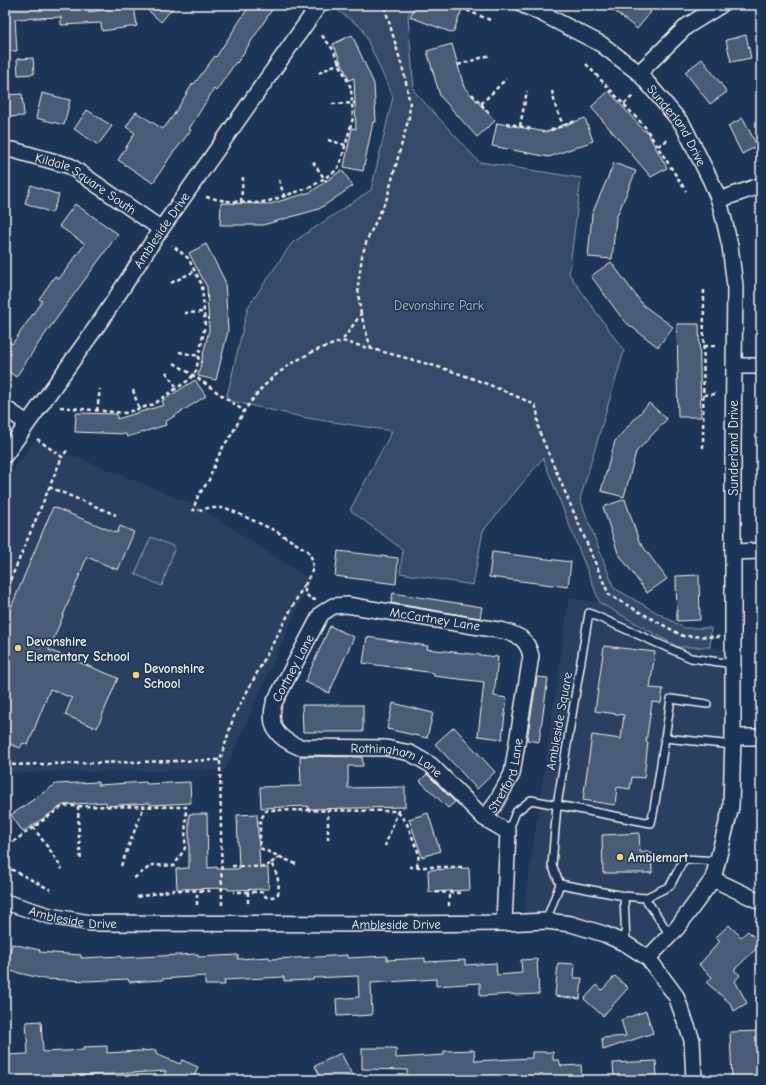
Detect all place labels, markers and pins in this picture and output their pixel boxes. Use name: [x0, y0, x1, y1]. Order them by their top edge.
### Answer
place label: Devonshire Elementary School: [26, 634, 130, 664]
marker: Devonshire Elementary School: [13, 643, 23, 653]
place label: Devonshire School: [144, 661, 205, 691]
marker: Devonshire School: [131, 670, 141, 680]
place label: Amblemart: [628, 850, 689, 865]
marker: Amblemart: [615, 852, 625, 862]

